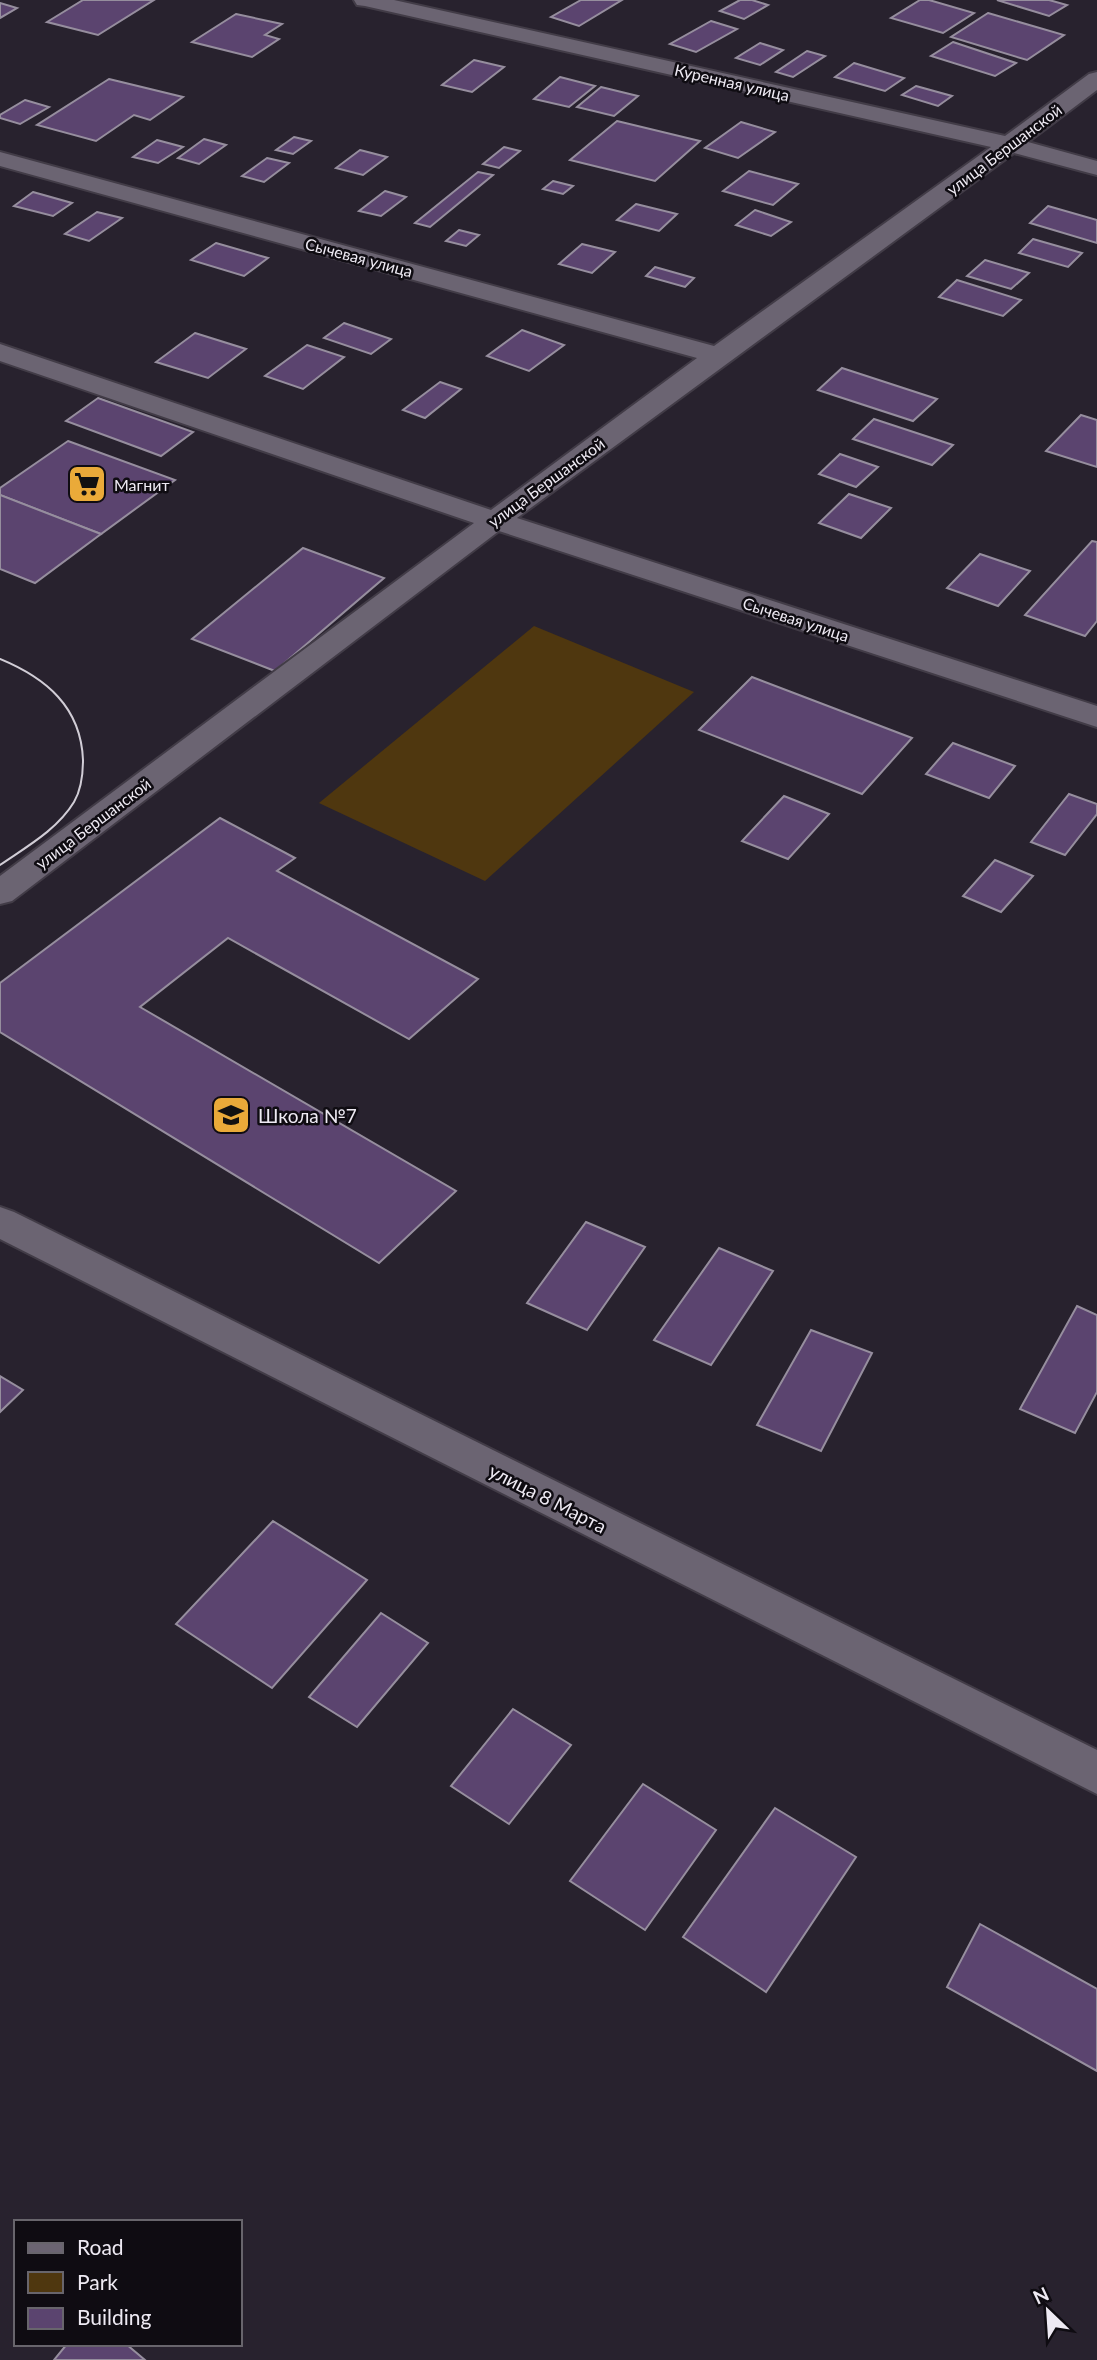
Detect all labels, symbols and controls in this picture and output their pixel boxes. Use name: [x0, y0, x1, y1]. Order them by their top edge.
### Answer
street label: Куренная улица: [673, 60, 791, 104]
street label: улица Бершанской: [943, 100, 1065, 198]
street label: Сычевая улица: [303, 234, 415, 280]
street label: улица Бершанской: [484, 433, 608, 531]
supermarket icon: Магнит: [66, 463, 108, 505]
place label: Магнит: [114, 475, 170, 494]
street label: Сычевая улица: [741, 593, 851, 645]
street label: улица Бершанской: [32, 774, 154, 872]
school or university icon: Школа №7: [210, 1094, 252, 1136]
place label: Школа №7: [258, 1104, 357, 1127]
street label: улица 8 Марта: [485, 1459, 611, 1537]
legend: [14, 2220, 242, 2346]
text: Road: [77, 2234, 124, 2259]
text: Park: [77, 2269, 118, 2294]
north arrow: [1013, 2276, 1083, 2346]
text: N: [1029, 2282, 1052, 2309]
text: Building: [77, 2304, 152, 2329]

